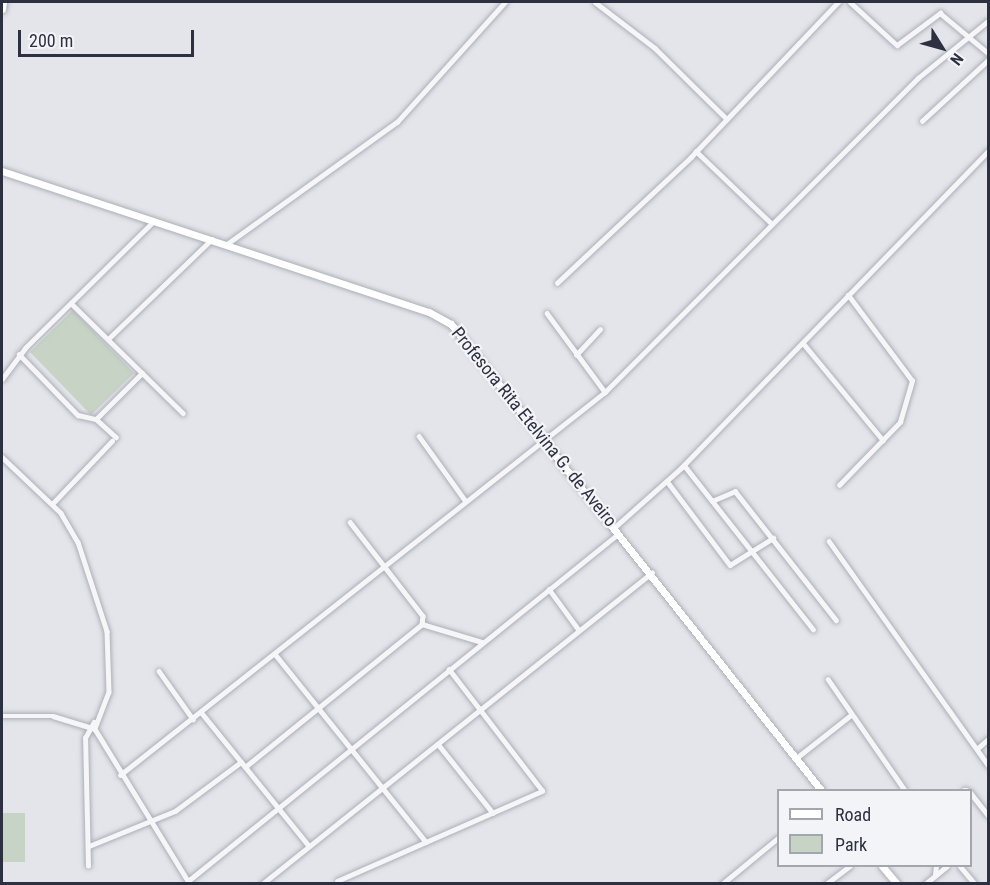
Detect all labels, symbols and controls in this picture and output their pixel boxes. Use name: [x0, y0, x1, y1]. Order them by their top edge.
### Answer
scale bar: [21, 18, 196, 56]
north arrow: [912, 18, 972, 78]
text: 200 m: [29, 30, 73, 51]
text: N: [946, 49, 967, 69]
street label: Profesora Rita Etelvina G. de Aveiro: [447, 323, 621, 531]
legend: [777, 789, 972, 867]
text: Road: [835, 804, 871, 825]
text: Park: [835, 834, 867, 855]

